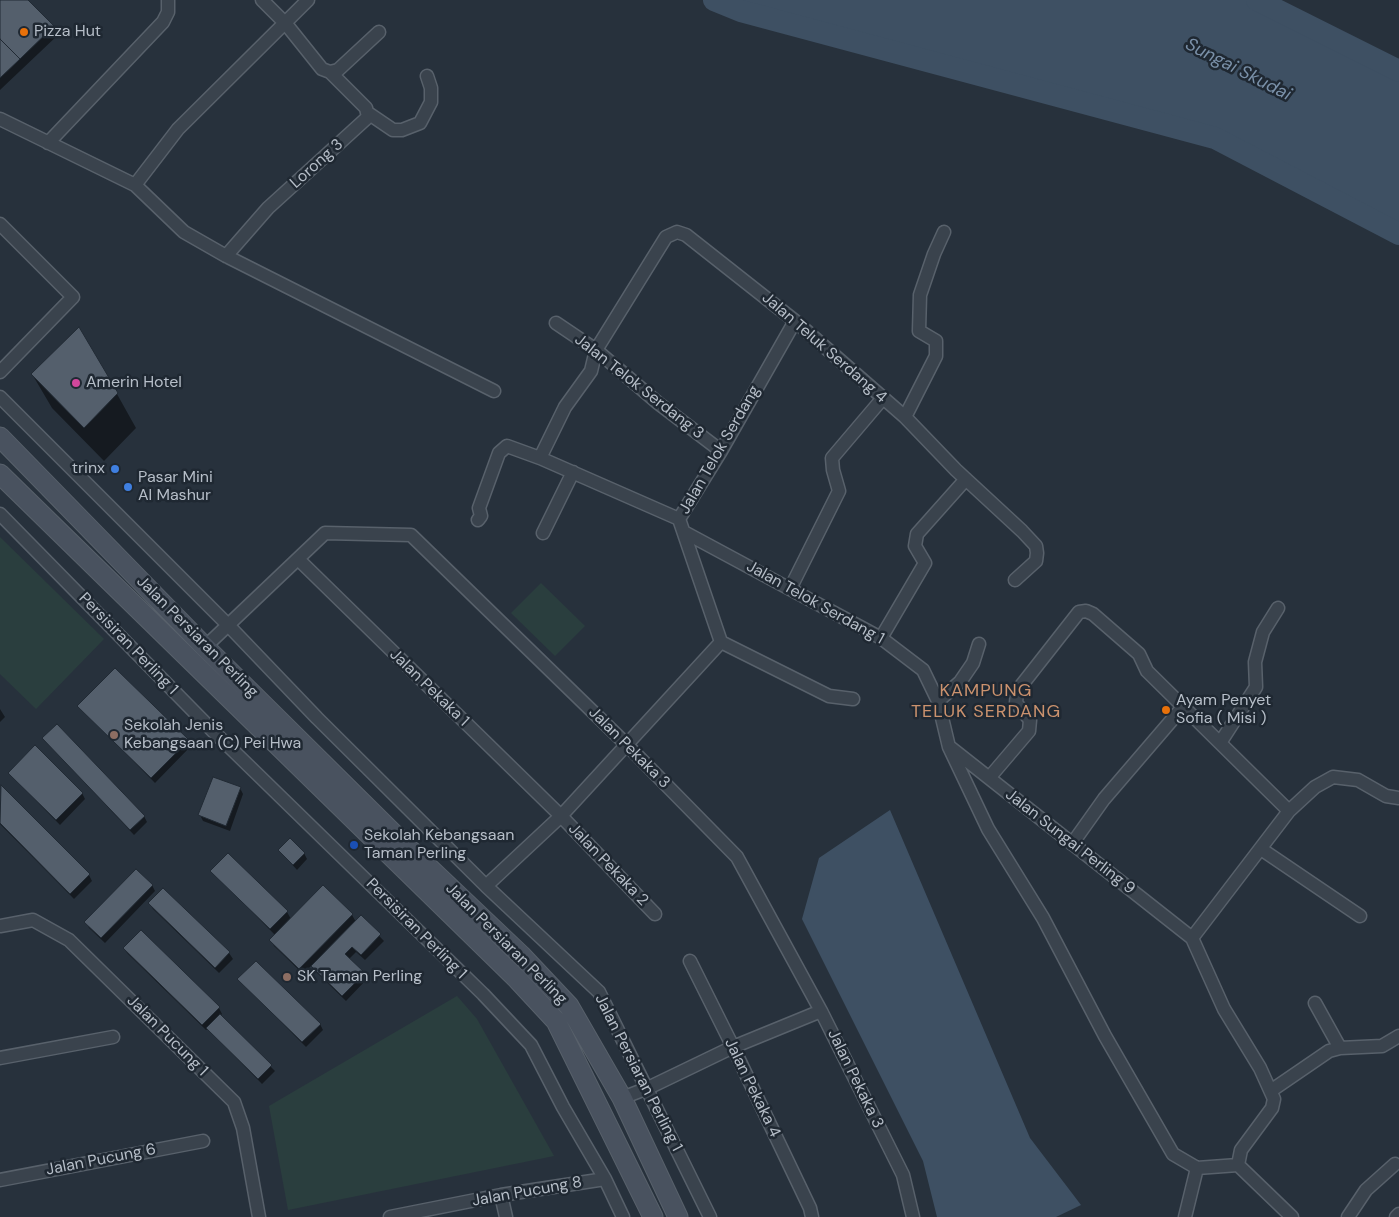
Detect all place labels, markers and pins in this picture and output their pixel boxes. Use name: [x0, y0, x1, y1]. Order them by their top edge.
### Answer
place label: Pizza Hut: [34, 22, 101, 42]
marker: Pizza Hut: [18, 26, 30, 38]
place label: Amerin Hotel: [86, 373, 182, 393]
marker: Amerin Hotel: [70, 377, 82, 389]
place label: trinx: [72, 459, 105, 479]
marker: trinx: [109, 463, 121, 475]
place label: Pasar Mini Al Mashur: [138, 468, 213, 506]
marker: Pasar Mini Al Mashur: [122, 481, 134, 493]
place label: Ayam Penyet Sofia ( Misi ): [1176, 691, 1271, 729]
marker: Ayam Penyet Sofia ( Misi ): [1160, 704, 1172, 716]
place label: Sekolah Jenis Kebangsaan (C) Pei Hwa: [124, 716, 301, 754]
marker: Sekolah Jenis Kebangsaan (C) Pei Hwa: [108, 729, 120, 741]
place label: Sekolah Kebangsaan Taman Perling: [364, 826, 514, 864]
marker: Sekolah Kebangsaan Taman Perling: [348, 839, 360, 851]
place label: SK Taman Perling: [297, 967, 422, 987]
marker: SK Taman Perling: [281, 971, 293, 983]

